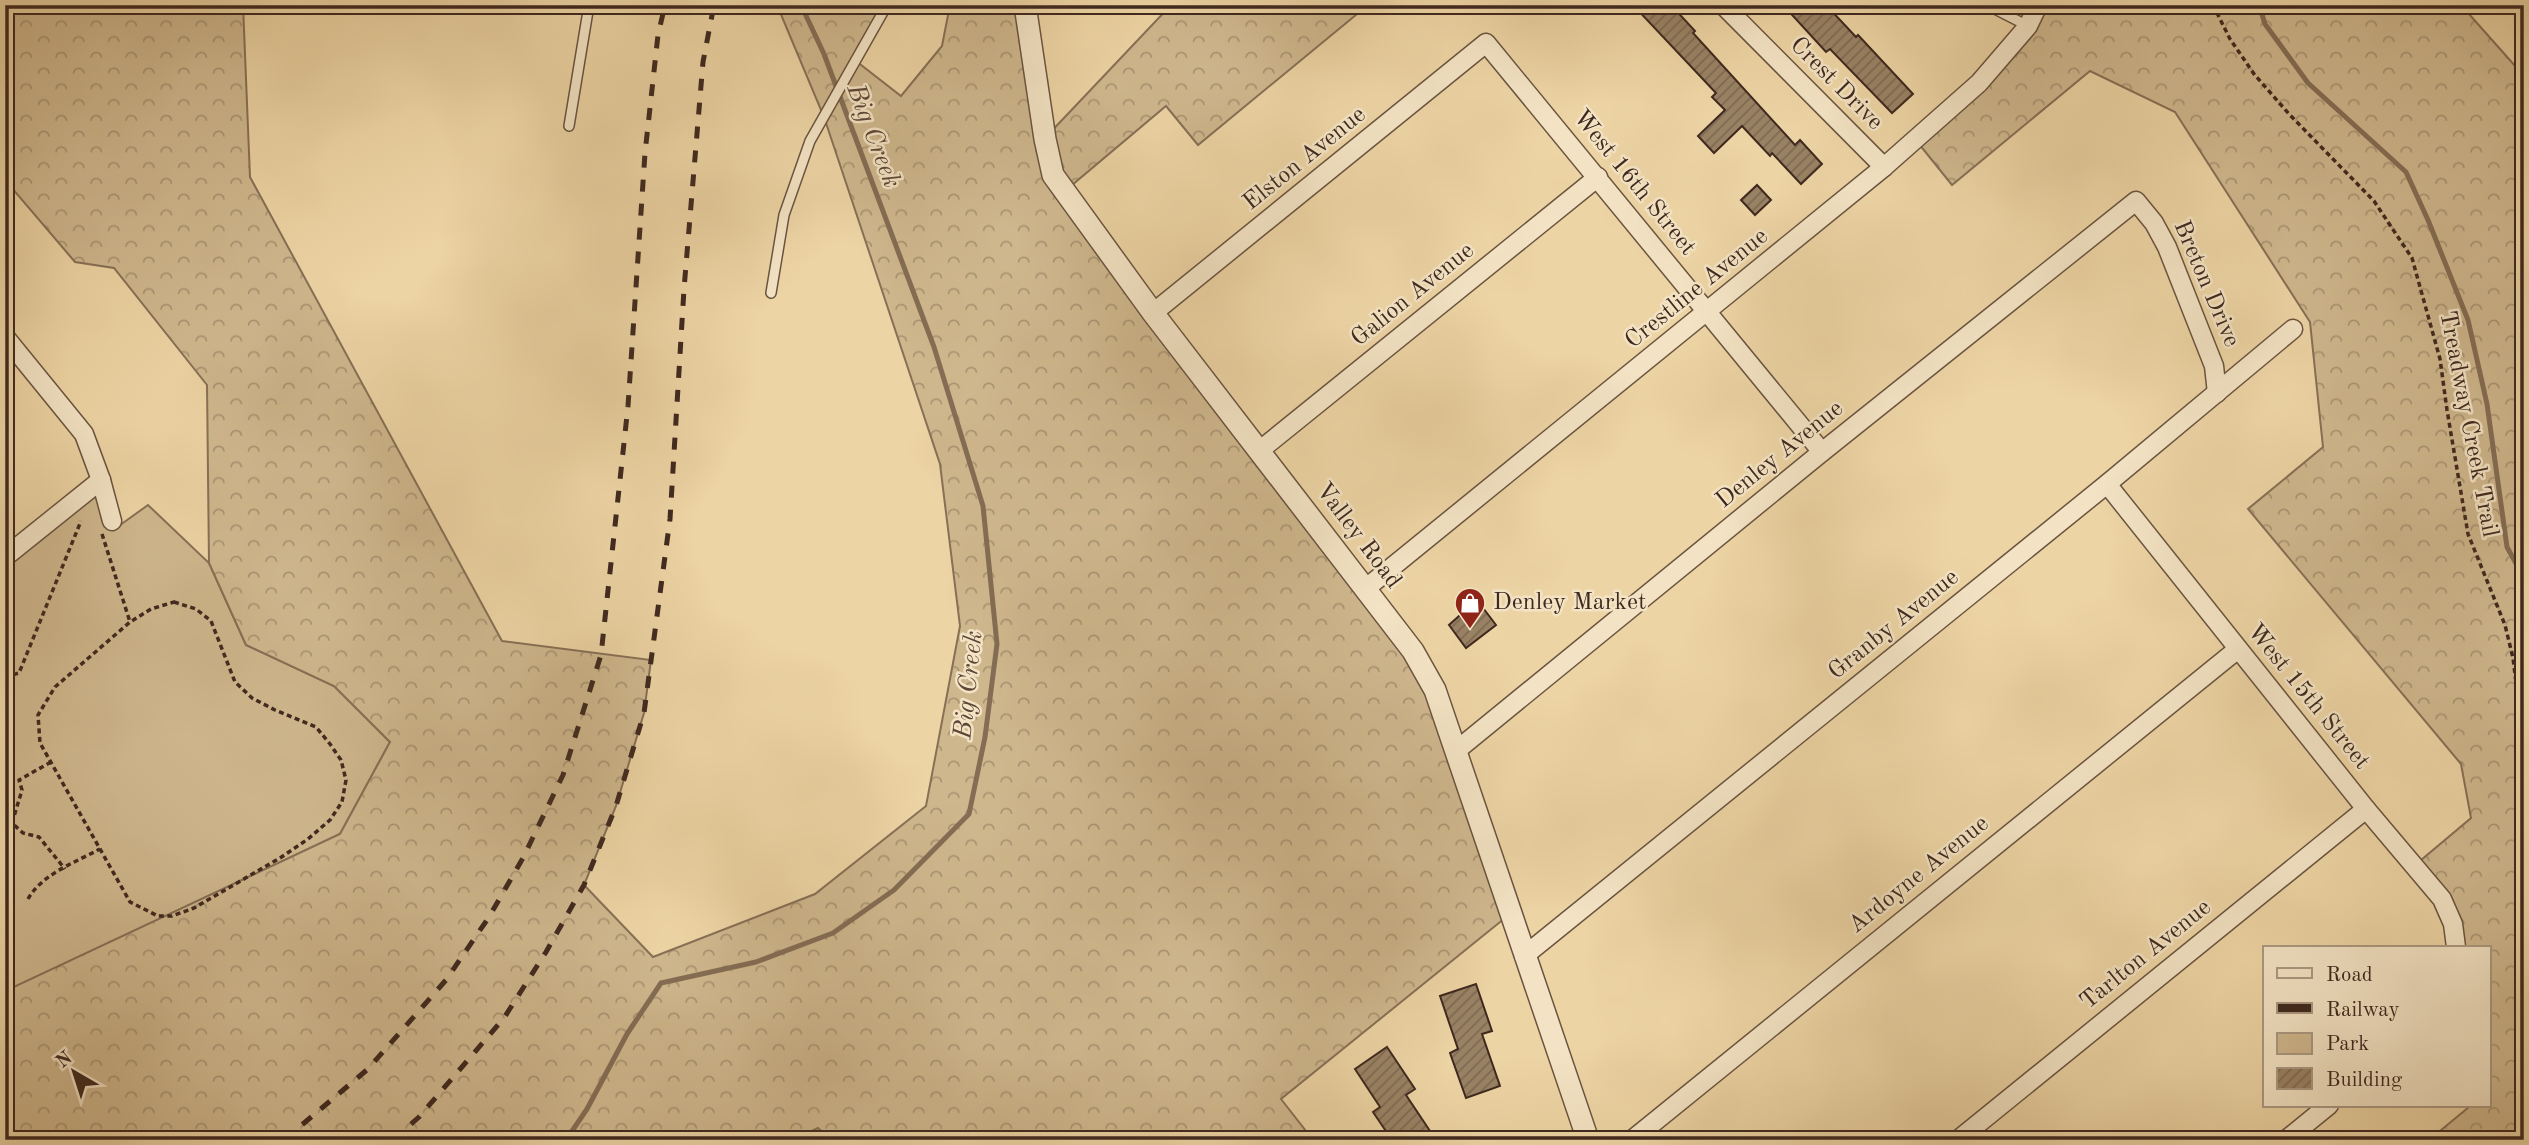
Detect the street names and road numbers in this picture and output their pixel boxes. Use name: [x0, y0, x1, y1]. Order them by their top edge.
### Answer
street label: Crest Drive: [1785, 33, 1887, 135]
street label: Elston Avenue: [1239, 103, 1371, 215]
street label: West 16th Street: [1568, 106, 1700, 260]
street label: Breton Drive: [2169, 217, 2243, 351]
street label: Crestline Avenue: [1621, 224, 1773, 354]
street label: Galion Avenue: [1347, 239, 1479, 351]
street label: Treadway Creek Trail: [2434, 309, 2502, 539]
street label: Denley Avenue: [1712, 397, 1848, 513]
street label: Valley Road: [1311, 479, 1405, 593]
street label: Granby Avenue: [1824, 565, 1964, 685]
street label: West 15th Street: [2242, 620, 2374, 774]
street label: Ardoyne Avenue: [1845, 811, 1993, 939]
street label: Tarlton Avenue: [2076, 895, 2216, 1015]

